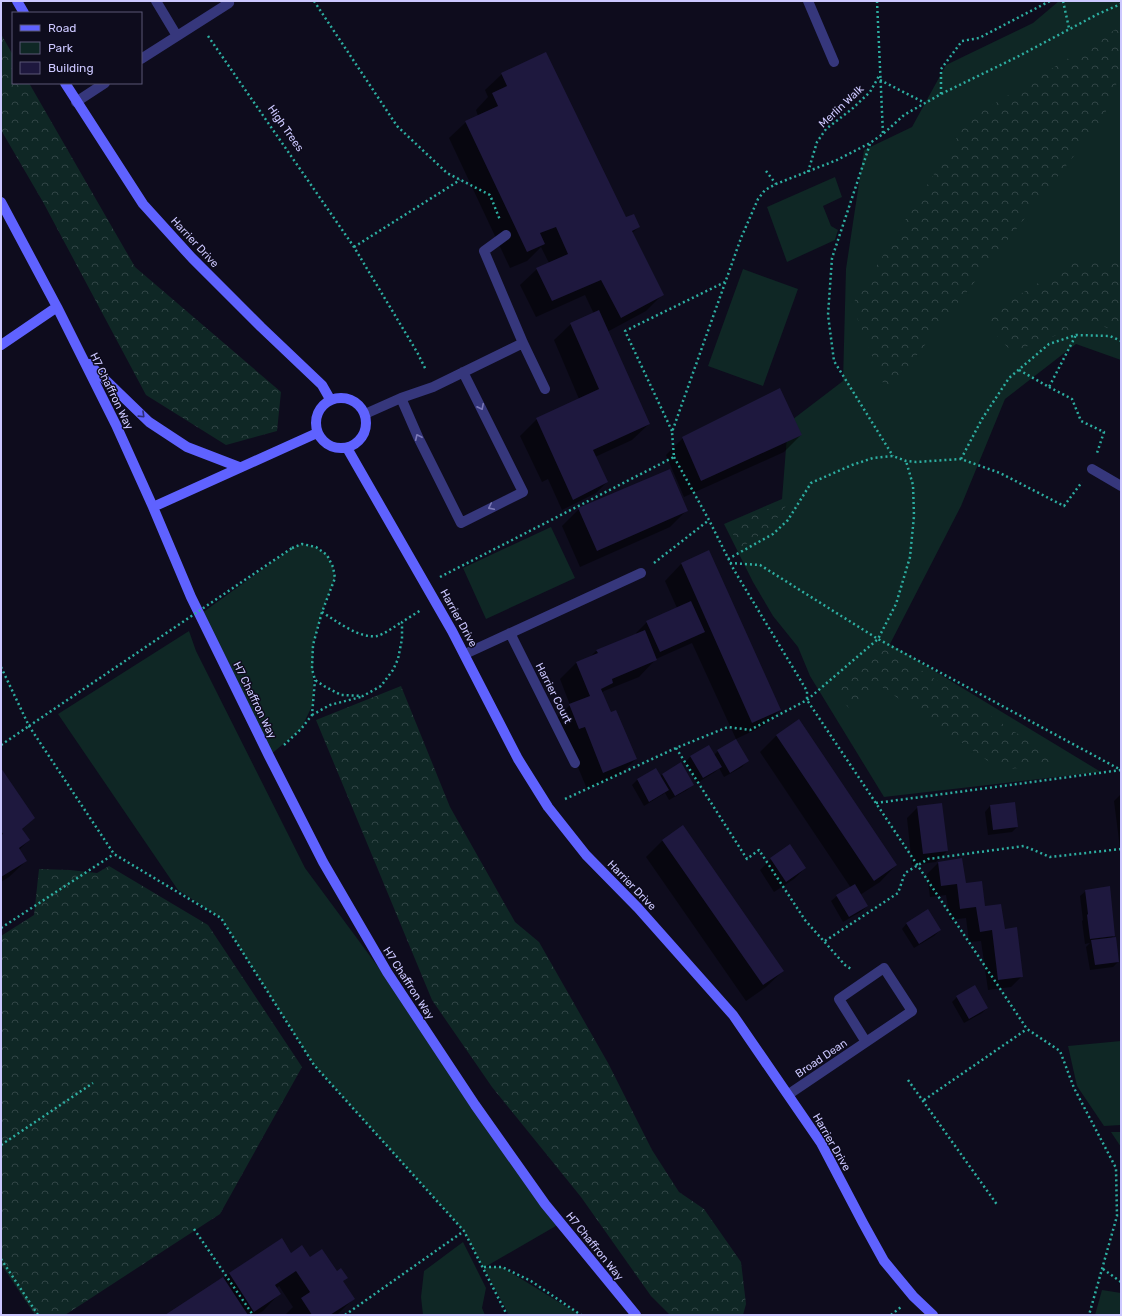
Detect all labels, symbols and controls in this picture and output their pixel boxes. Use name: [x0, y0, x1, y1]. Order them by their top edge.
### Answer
legend: [12, 12, 142, 84]
text: Road: [48, 21, 76, 35]
text: Park: [48, 41, 74, 55]
text: Building: [48, 61, 94, 75]
street label: Merlin Walk: [816, 82, 867, 130]
street label: High Trees: [265, 103, 307, 154]
street label: Harrier Drive: [168, 214, 221, 270]
street label: H7 Chaffron Way: [87, 351, 136, 432]
one-way arrow: [476, 403, 484, 410]
one-way arrow: [137, 410, 145, 417]
one-way arrow: [415, 433, 423, 441]
one-way arrow: [488, 503, 496, 510]
street label: Harrier Drive: [437, 587, 480, 649]
street label: H7 Chaffron Way: [230, 660, 279, 741]
street label: Harrier Court: [533, 661, 575, 726]
street label: Harrier Drive: [605, 858, 659, 913]
street label: H7 Chaffron Way: [380, 945, 437, 1022]
street label: Broad Dean: [793, 1036, 850, 1080]
street label: Harrier Drive: [810, 1111, 853, 1173]
street label: H7 Chaffron Way: [563, 1210, 626, 1283]

